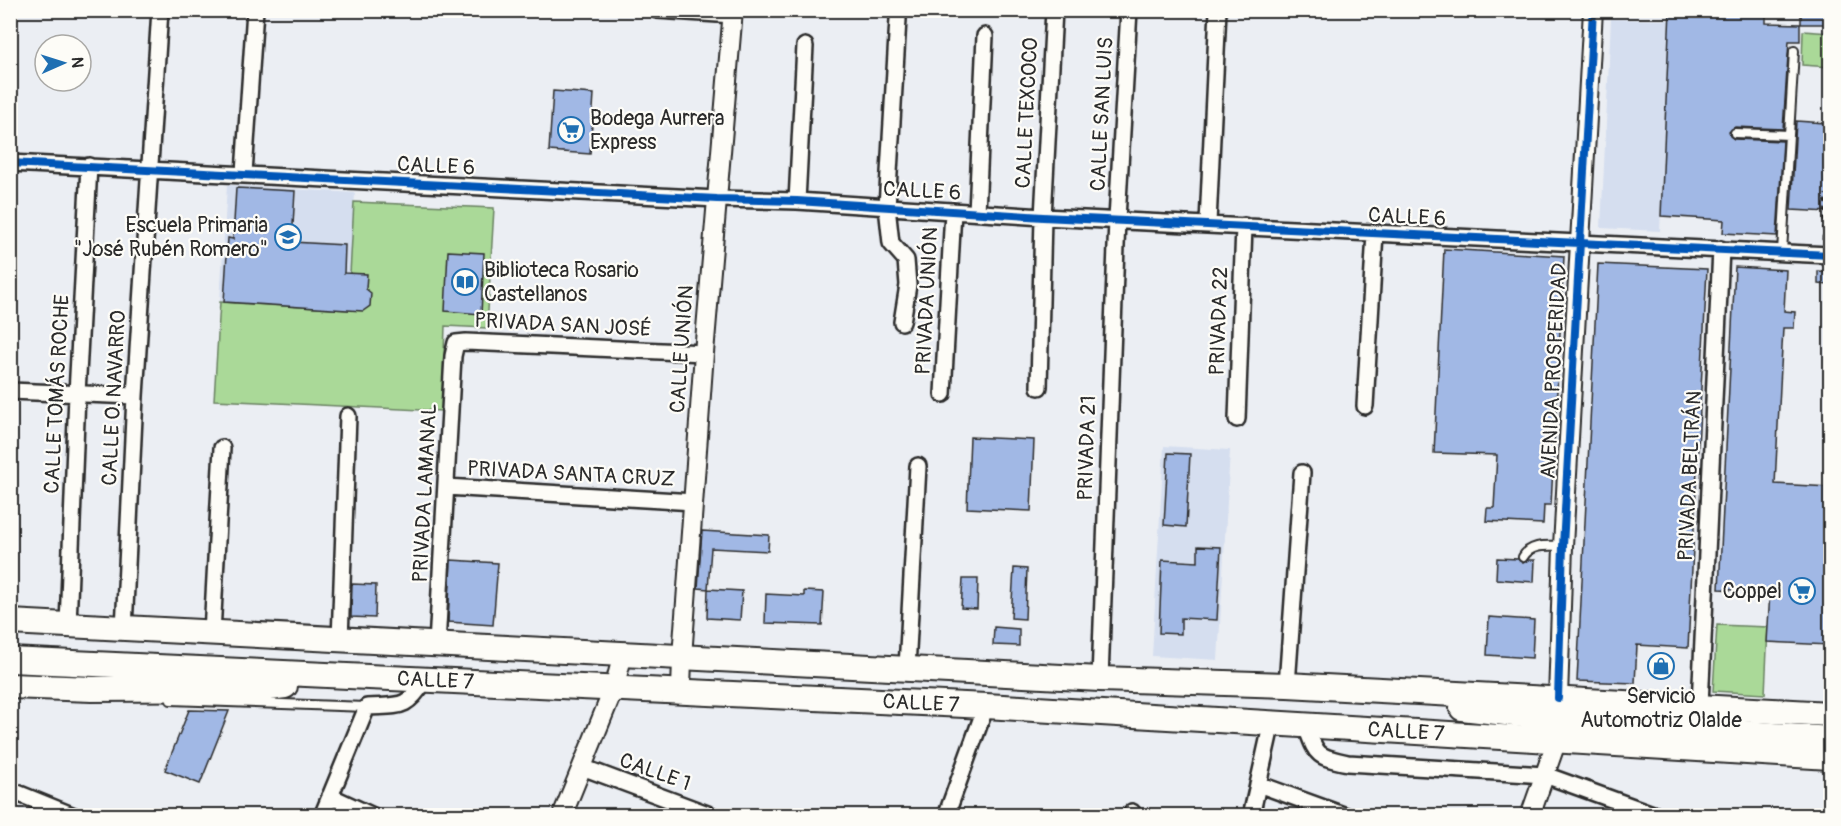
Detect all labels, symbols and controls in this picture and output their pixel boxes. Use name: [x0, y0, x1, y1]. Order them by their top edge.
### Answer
north arrow: [33, 33, 93, 93]
street label: CALLE SAN LUIS: [1084, 36, 1120, 192]
street label: CALLE TEXCOCO: [1010, 37, 1044, 189]
text: N: [67, 56, 87, 68]
place label: Bodega Aurrera Express: [590, 105, 724, 156]
supermarket icon: Bodega Aurrera Express: [556, 115, 586, 145]
street label: CALLE 6: [396, 150, 476, 182]
street label: CALLE 6: [882, 175, 962, 207]
street label: CALLE 6: [1367, 201, 1447, 233]
place label: Escuela Primaria "José Rubén Romero": [74, 212, 268, 263]
school or university icon: Escuela Primaria "José Rubén Romero": [273, 222, 303, 252]
street label: PRIVADA UNIÓN: [909, 226, 944, 376]
place label: Biblioteca Rosario Castellanos: [484, 257, 639, 308]
street label: AVENIDA PROSPERIDAD: [1535, 262, 1573, 480]
street label: PRIVADA 22: [1204, 266, 1234, 376]
library icon: Biblioteca Rosario Castellanos: [450, 267, 480, 297]
street label: CALLE UNIÓN: [663, 284, 700, 414]
street label: CALLE TOMÁS ROCHE: [38, 294, 76, 494]
street label: PRIVADA SAN JOSÉ: [474, 307, 652, 343]
street label: CALLE O. NAVARRO: [96, 310, 132, 486]
street label: PRIVADA BELTRÁN: [1672, 390, 1708, 562]
street label: PRIVADA 21: [1072, 395, 1102, 501]
street label: PRIVADA LAMANAL: [407, 403, 443, 583]
street label: PRIVADA SANTA CRUZ: [466, 455, 676, 493]
supermarket icon: Coppel: [1787, 576, 1817, 606]
place label: Coppel: [1722, 578, 1782, 605]
shop icon: Servicio Automotriz Olalde: [1646, 651, 1676, 681]
street label: CALLE 7: [396, 665, 475, 695]
place label: Servicio Automotriz Olalde: [1580, 683, 1742, 734]
street label: CALLE 7: [882, 688, 960, 718]
street label: CALLE 7: [1367, 716, 1445, 747]
street label: CALLE 1: [616, 747, 694, 797]

